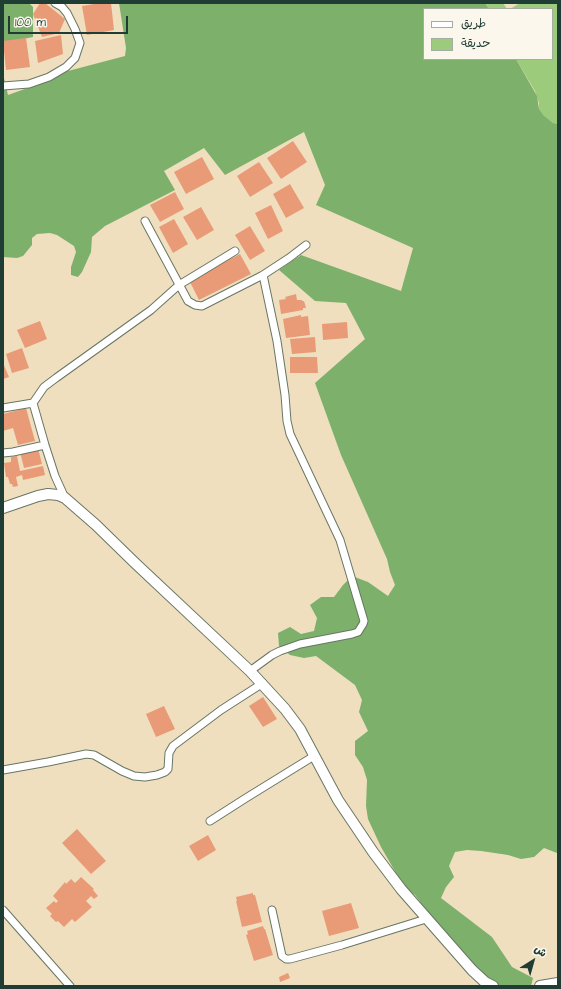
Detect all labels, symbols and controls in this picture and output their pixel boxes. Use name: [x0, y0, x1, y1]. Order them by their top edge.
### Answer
scale bar: [10, 8, 130, 34]
legend: [423, 8, 553, 60]
text: 100 m: [15, 14, 46, 31]
text: طريق: [461, 15, 486, 32]
text: حديقة: [461, 35, 490, 52]
north arrow: [513, 941, 553, 981]
text: ش: [531, 941, 550, 961]

